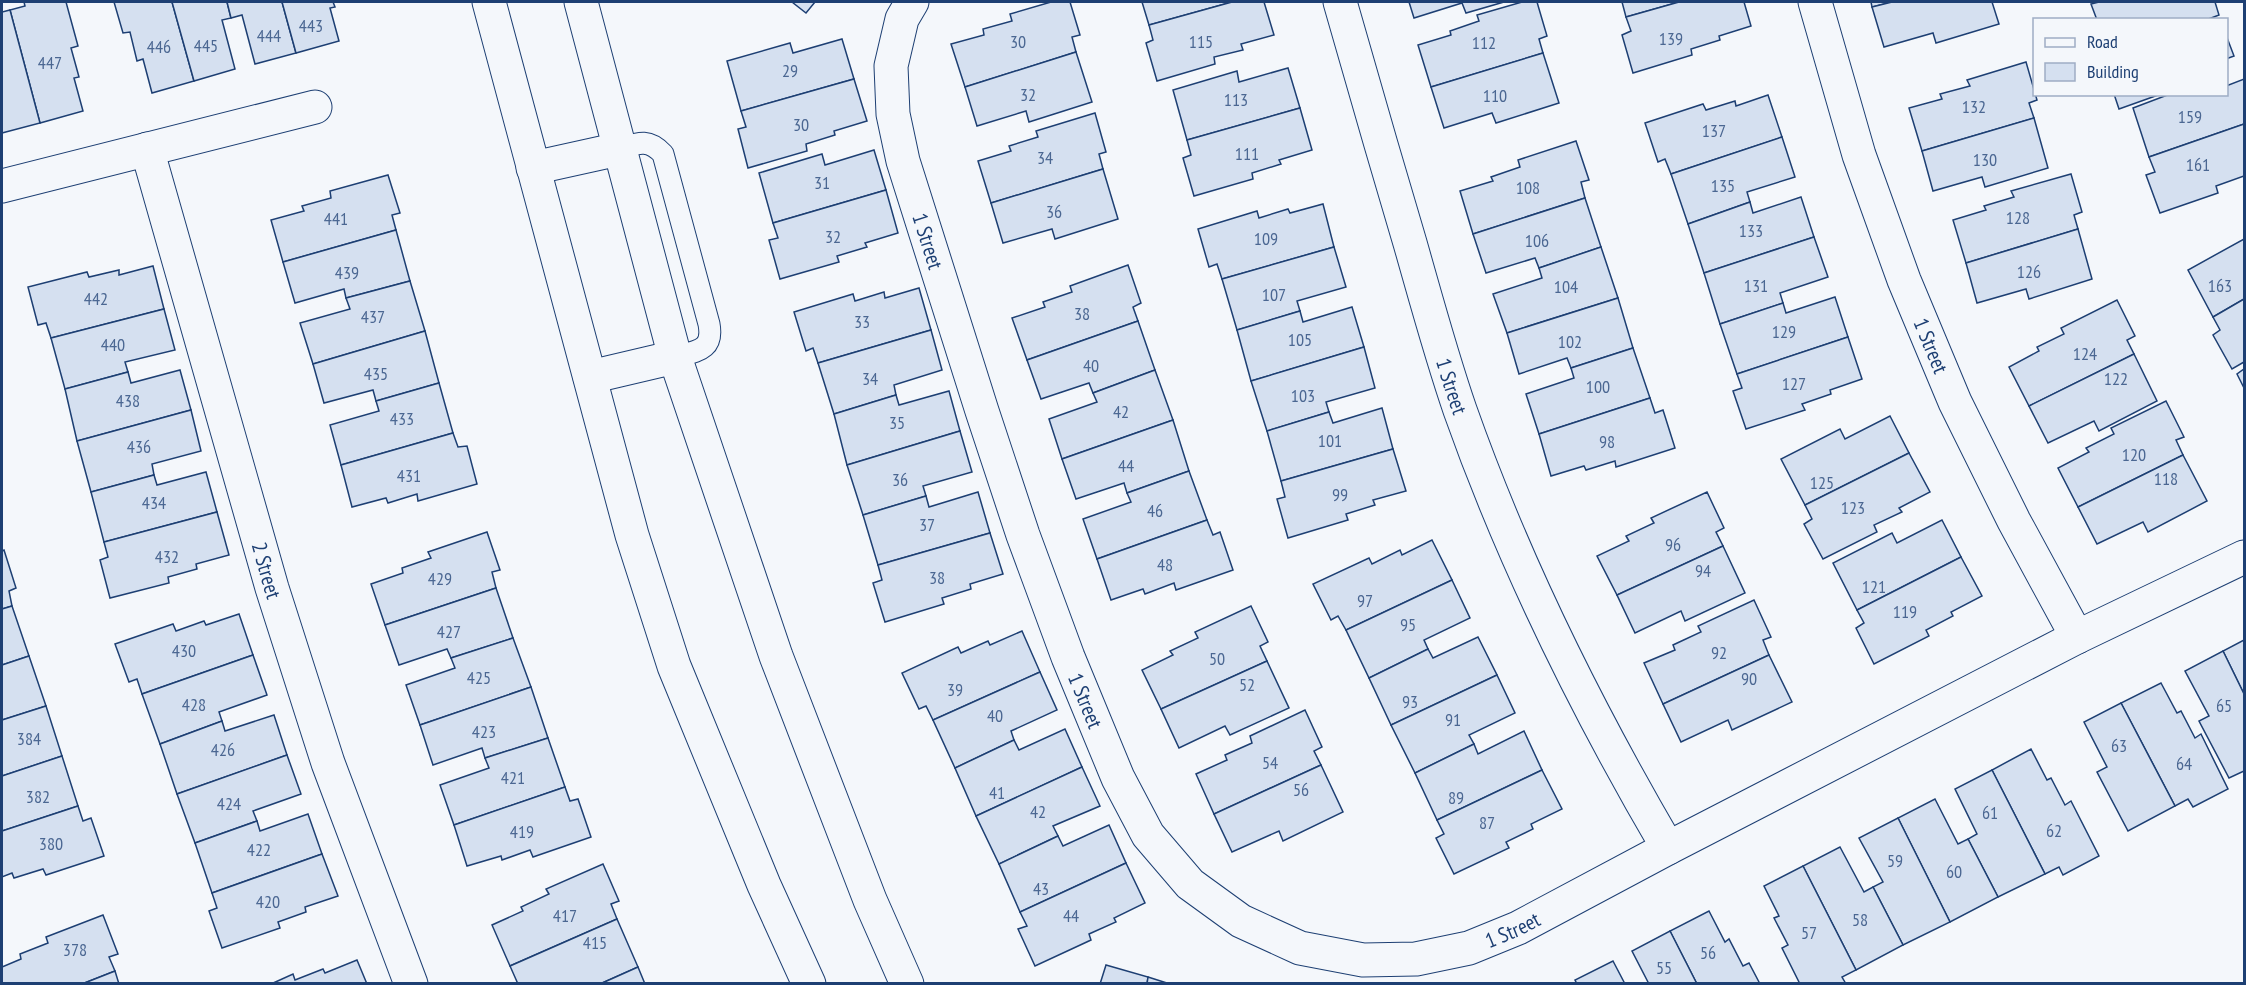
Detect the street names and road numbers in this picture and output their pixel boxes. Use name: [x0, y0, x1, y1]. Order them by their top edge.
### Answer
street label: 1 Street: [907, 210, 950, 273]
street label: 1 Street: [1908, 314, 1955, 377]
street label: 1 Street: [1430, 355, 1474, 418]
street label: 2 Street: [246, 539, 288, 602]
street label: 1 Street: [1063, 669, 1110, 732]
street label: 1 Street: [1481, 905, 1545, 954]

